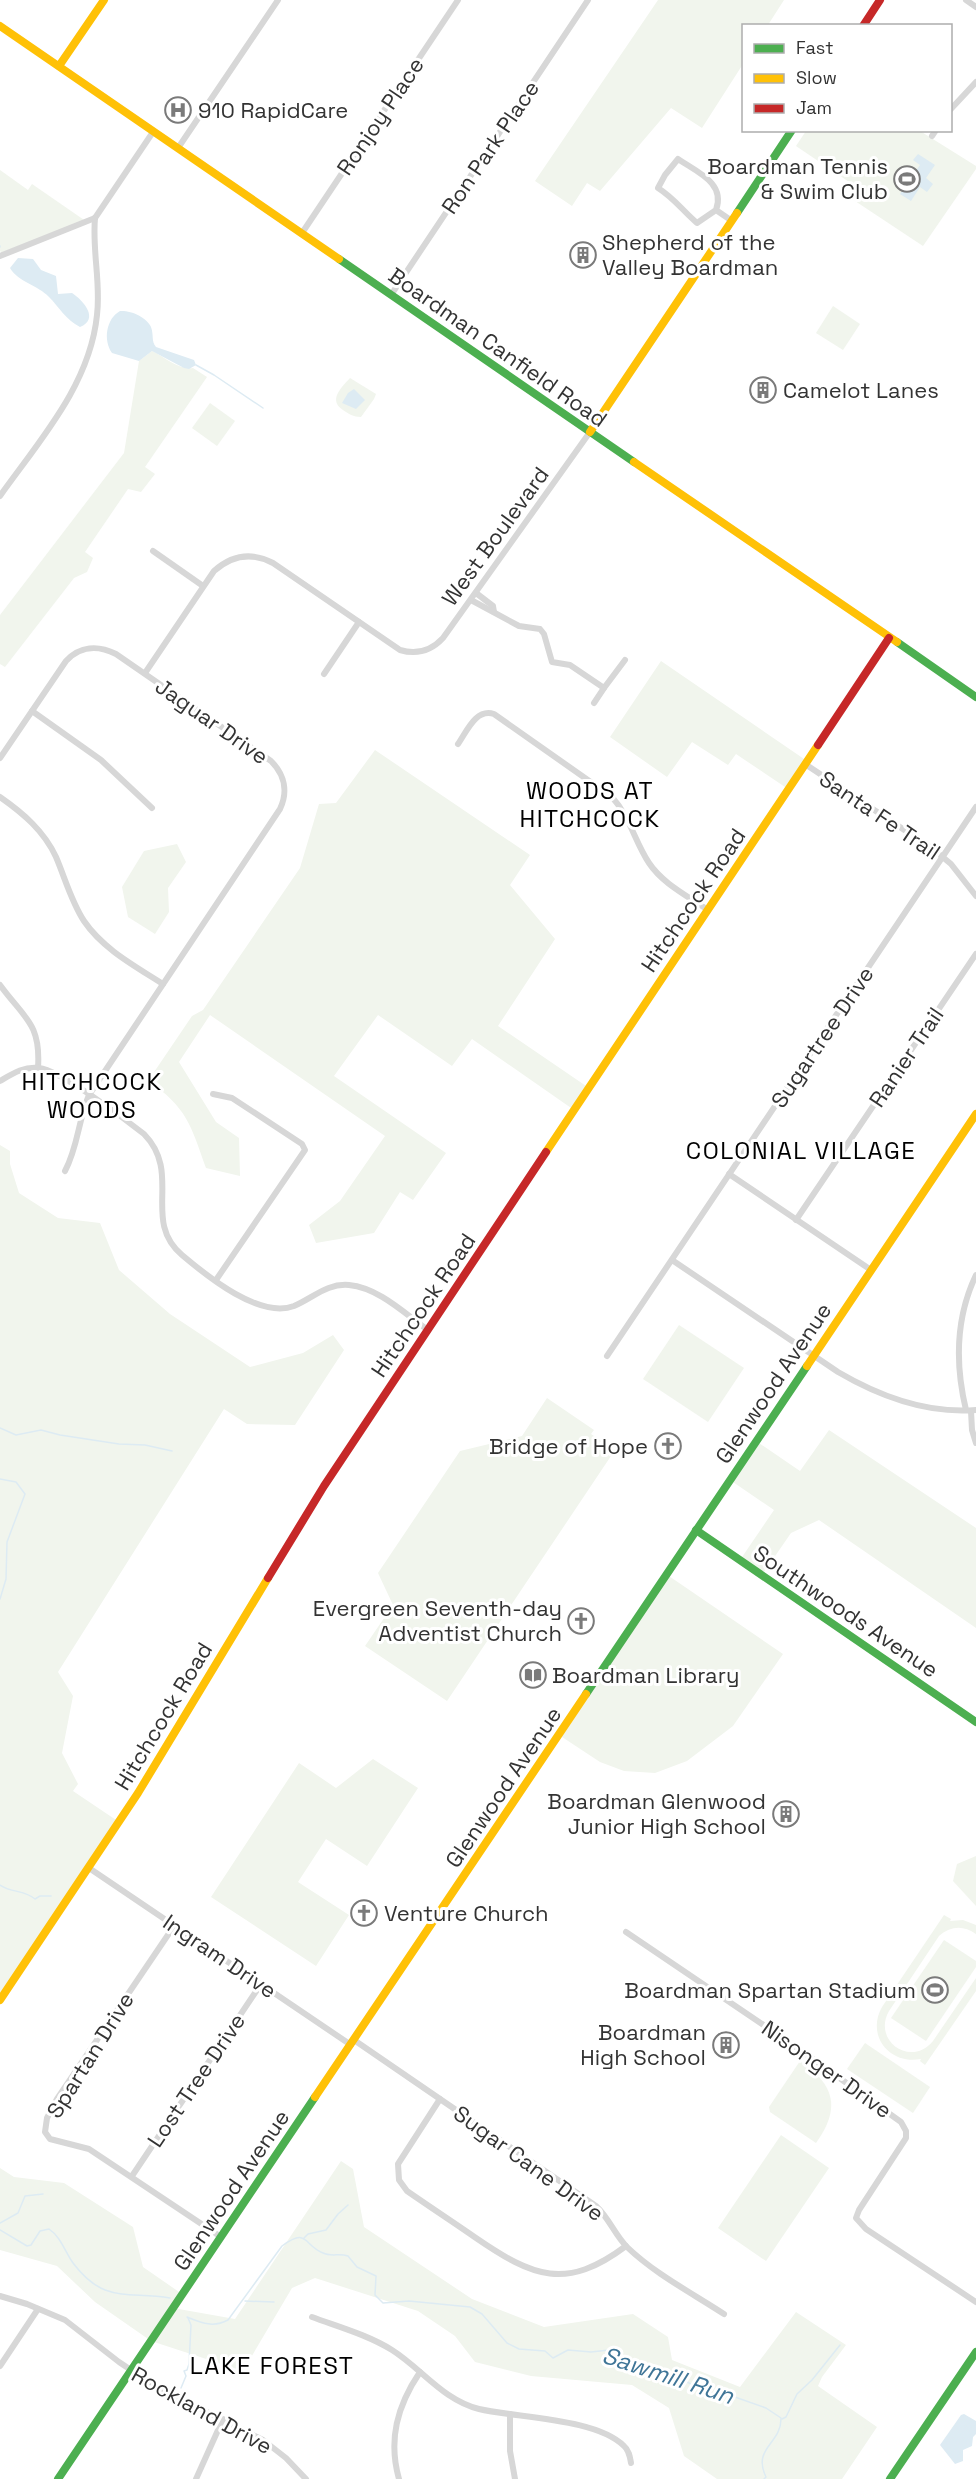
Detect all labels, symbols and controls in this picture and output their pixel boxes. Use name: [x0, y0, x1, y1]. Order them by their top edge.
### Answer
legend: [742, 24, 952, 132]
text: Fast: [796, 36, 833, 59]
street label: Ronjoy Place: [330, 52, 430, 180]
text: Slow: [796, 66, 837, 89]
street label: Ron Park Place: [435, 75, 545, 219]
hospital icon: 910 RapidCare: [163, 95, 193, 125]
place label: 910 RapidCare: [198, 96, 348, 124]
text: Jam: [796, 96, 832, 119]
place label: Boardman Tennis & Swim Club: [707, 152, 888, 205]
sports icon: Boardman Tennis & Swim Club: [892, 164, 922, 194]
place label: Shepherd of the Valley Boardman: [602, 228, 778, 281]
building icon: Shepherd of the Valley Boardman: [568, 240, 598, 270]
street label: Boardman Canfield Road: [383, 261, 613, 433]
building icon: Camelot Lanes: [748, 375, 778, 405]
place label: Camelot Lanes: [783, 376, 939, 404]
street label: West Boulevard: [435, 461, 555, 611]
street label: Jaguar Drive: [150, 672, 274, 770]
street label: Santa Fe Trail: [814, 764, 946, 866]
district label: WOODS AT HITCHCOCK: [519, 775, 661, 834]
street label: Hitchcock Road: [635, 823, 751, 977]
street label: Sugartree Drive: [764, 961, 880, 1113]
street label: Ranier Trail: [862, 1002, 950, 1112]
district label: HITCHCOCK WOODS: [21, 1066, 163, 1125]
district label: COLONIAL VILLAGE: [686, 1135, 916, 1166]
street label: Hitchcock Road: [365, 1228, 481, 1382]
street label: Glenwood Avenue: [709, 1297, 837, 1469]
church icon: Bridge of Hope: [653, 1431, 683, 1461]
place label: Bridge of Hope: [489, 1432, 648, 1460]
street label: Southwoods Avenue: [748, 1539, 944, 1683]
place label: Evergreen Seventh-day Adventist Church: [313, 1594, 562, 1647]
church icon: Evergreen Seventh-day Adventist Church: [566, 1606, 596, 1636]
street label: Hitchcock Road: [108, 1637, 218, 1795]
library icon: Boardman Library: [518, 1660, 548, 1690]
place label: Boardman Library: [552, 1661, 739, 1689]
street label: Glenwood Avenue: [439, 1701, 567, 1873]
place label: Boardman Glenwood Junior High School: [547, 1787, 766, 1840]
building icon: Boardman Glenwood Junior High School: [771, 1799, 801, 1829]
church icon: Venture Church: [349, 1898, 379, 1928]
place label: Venture Church: [384, 1899, 549, 1927]
street label: Ingram Drive: [158, 1908, 282, 2004]
sports icon: Boardman Spartan Stadium: [920, 1975, 950, 2005]
place label: Boardman Spartan Stadium: [624, 1976, 916, 2004]
street label: Spartan Drive: [40, 1987, 140, 2123]
street label: Lost Tree Drive: [141, 2008, 251, 2152]
street label: Nisonger Drive: [757, 2014, 897, 2124]
place label: Boardman High School: [580, 2018, 706, 2071]
building icon: Boardman High School: [711, 2030, 741, 2060]
street label: Sugar Cane Drive: [448, 2099, 610, 2227]
street label: Glenwood Avenue: [167, 2104, 295, 2276]
water label: Sawmill Run: [598, 2339, 739, 2411]
district label: LAKE FOREST: [190, 2350, 354, 2381]
street label: Rockland Drive: [127, 2360, 277, 2460]

